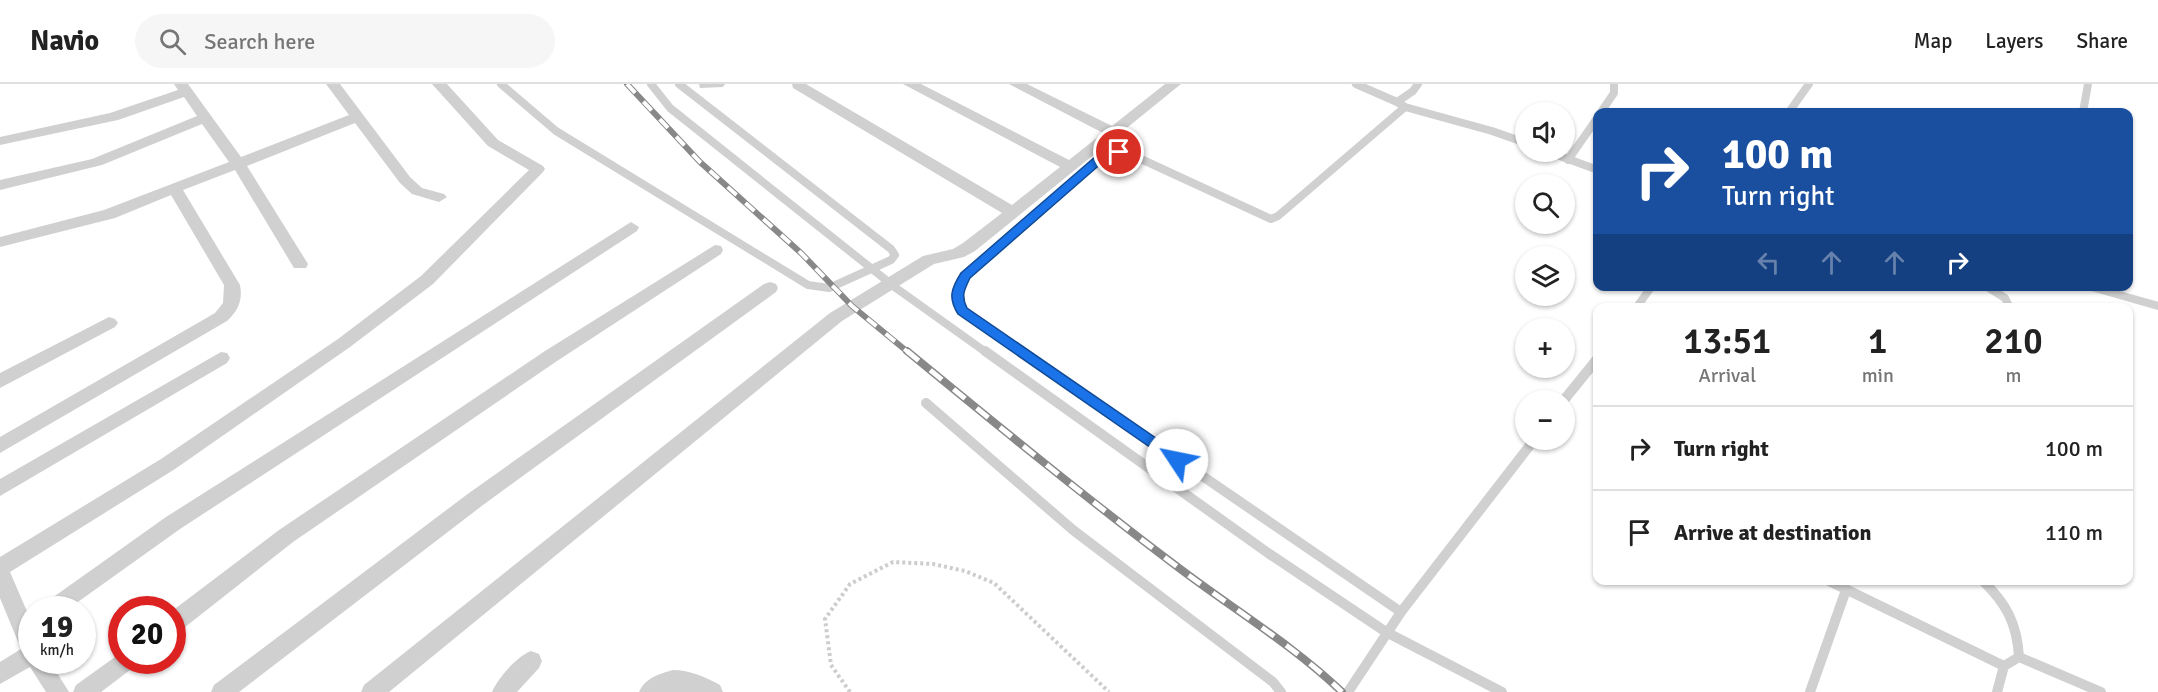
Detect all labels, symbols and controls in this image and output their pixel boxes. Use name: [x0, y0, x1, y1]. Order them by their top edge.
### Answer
search box: [135, 14, 555, 68]
text: Navio: [30, 24, 99, 58]
icon: search: [156, 25, 189, 58]
text: Search here: [204, 28, 315, 55]
text: Map: [1914, 28, 1952, 54]
text: Layers: [1985, 28, 2043, 54]
text: Share: [2076, 28, 2128, 54]
map controls: [1515, 102, 1575, 450]
button: sound: [1515, 102, 1575, 162]
pin: [1093, 126, 1144, 177]
text: 100 m: [1722, 129, 1833, 180]
icon: right: [1623, 132, 1701, 210]
icon: arrive: [1102, 135, 1135, 168]
button: search: [1515, 174, 1575, 234]
text: Turn right: [1722, 180, 1835, 213]
button: layers: [1515, 246, 1575, 306]
icon: left: [1752, 246, 1785, 279]
icon: ahead: [1815, 246, 1848, 279]
icon: ahead: [1878, 246, 1911, 279]
icon: right: [1941, 246, 1974, 279]
button: +: [1515, 318, 1575, 378]
text: 13:51: [1683, 319, 1771, 364]
text: 1: [1868, 319, 1888, 364]
text: 210: [1984, 319, 2043, 364]
text: Arrival: [1699, 363, 1756, 388]
text: min: [1862, 363, 1894, 388]
text: m: [2005, 363, 2021, 388]
button: −: [1515, 390, 1575, 450]
position arrow: [1145, 428, 1209, 492]
icon: right: [1623, 432, 1656, 465]
text: Turn right: [1674, 435, 1769, 462]
text: 100 m: [2045, 435, 2103, 462]
icon: arrive: [1623, 516, 1656, 549]
text: Arrive at destination: [1674, 519, 1871, 546]
text: 110 m: [2045, 519, 2103, 546]
speed limit sign: 20: [108, 596, 186, 674]
text: 19: [41, 609, 73, 646]
text: km/h: [40, 641, 74, 659]

